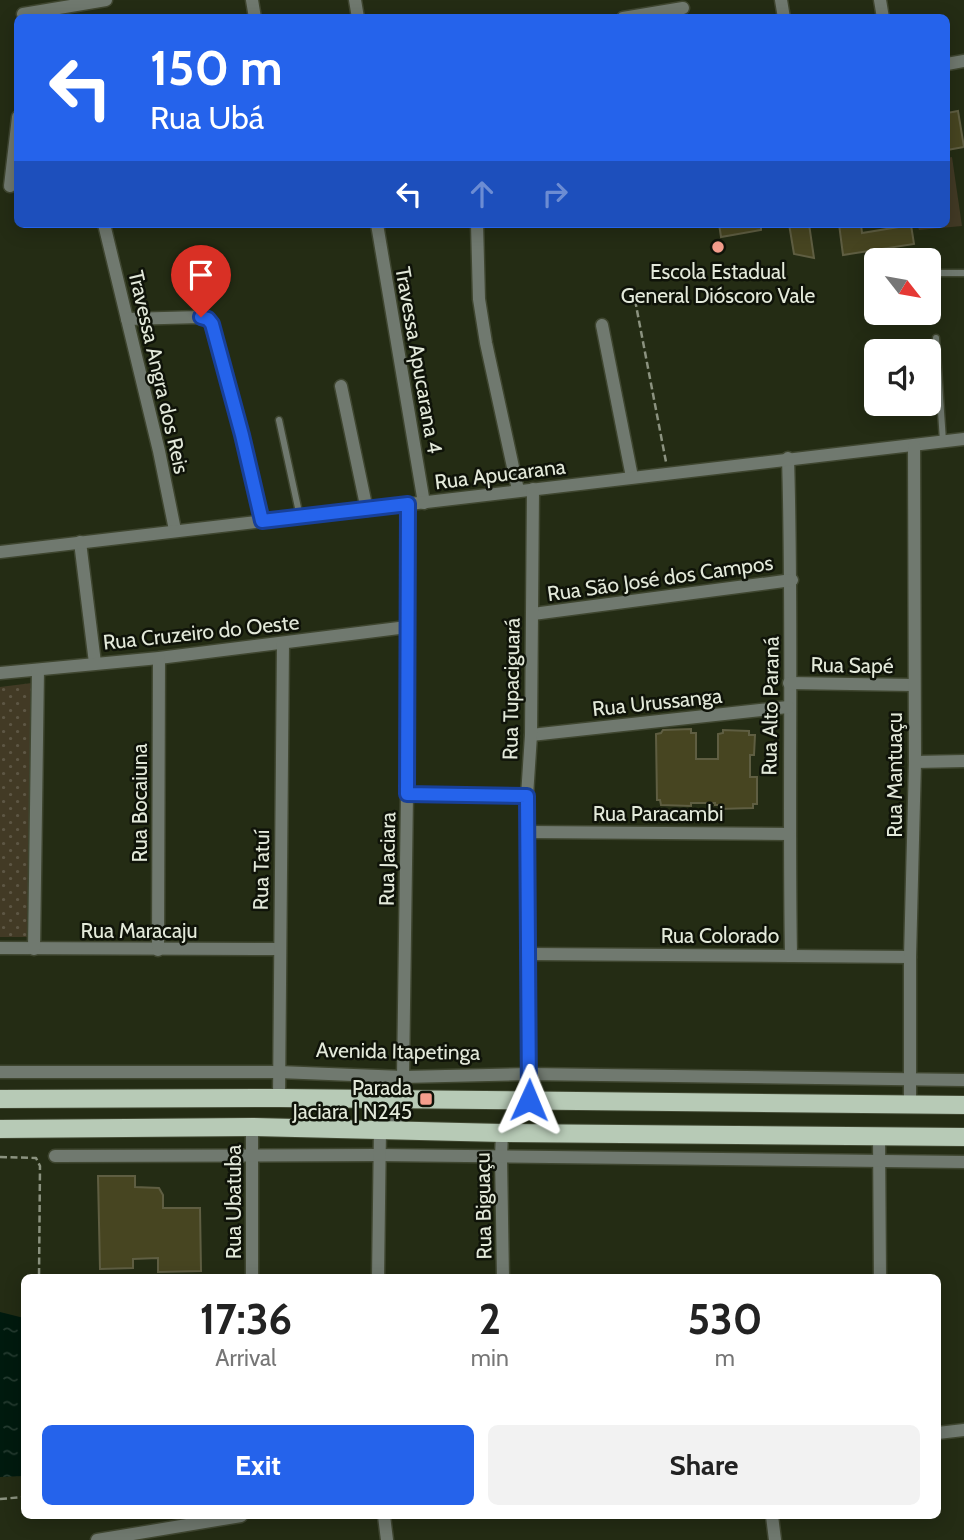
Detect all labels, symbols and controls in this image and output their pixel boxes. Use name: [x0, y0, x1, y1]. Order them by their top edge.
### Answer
text: 150 m: [150, 38, 283, 97]
icon: left: [35, 42, 126, 133]
text: Rua Ubá: [150, 98, 264, 137]
icon: left: [390, 175, 428, 213]
icon: ahead: [463, 175, 501, 213]
icon: right: [536, 175, 574, 213]
marker: Escola Estadual General Dióscoro Vale: [710, 239, 726, 255]
pin: [171, 245, 231, 317]
north arrow: [864, 248, 942, 326]
map controls: [864, 248, 941, 416]
icon: arrive: [182, 256, 220, 294]
place label: Escola Estadual General Dióscoro Vale: [621, 259, 816, 308]
street label: Travessa Apucarana 4: [390, 265, 448, 455]
street label: Travessa Angra dos Reis: [123, 268, 195, 476]
button: sound: [864, 339, 941, 416]
street label: Rua Apucarana: [433, 454, 567, 494]
street label: Rua São José dos Campos: [546, 550, 775, 606]
street label: Rua Cruzeiro do Oeste: [102, 609, 301, 655]
street label: Rua Tupaciguará: [497, 618, 525, 760]
street label: Rua Alto Paraná: [756, 636, 784, 776]
street label: Rua Sapé: [810, 652, 894, 678]
street label: Rua Urussanga: [591, 683, 723, 721]
street label: Rua Mantuaçu: [882, 712, 907, 838]
street label: Rua Bocaiuna: [127, 743, 152, 863]
street label: Rua Paracambi: [593, 801, 723, 826]
street label: Rua Jaciara: [374, 812, 400, 906]
street label: Rua Tatuí: [248, 829, 274, 910]
street label: Rua Maracaju: [81, 918, 197, 944]
street label: Rua Colorado: [661, 923, 779, 948]
street label: Avenida Itapetinga: [316, 1037, 480, 1065]
position arrow: [492, 1063, 566, 1137]
place label: Parada Jaciara | N245: [292, 1075, 412, 1124]
marker: Parada Jaciara | N245: [418, 1091, 434, 1107]
street label: Rua Ubatuba: [221, 1145, 246, 1259]
street label: Rua Biguaçu: [470, 1152, 496, 1260]
text: 17:36: [200, 1293, 292, 1345]
text: 2: [479, 1293, 501, 1345]
text: 530: [687, 1293, 762, 1345]
text: Arrival: [215, 1344, 277, 1372]
text: min: [471, 1344, 509, 1372]
text: m: [715, 1344, 735, 1372]
button: Exit: [42, 1425, 474, 1505]
button: Share: [488, 1425, 920, 1505]

